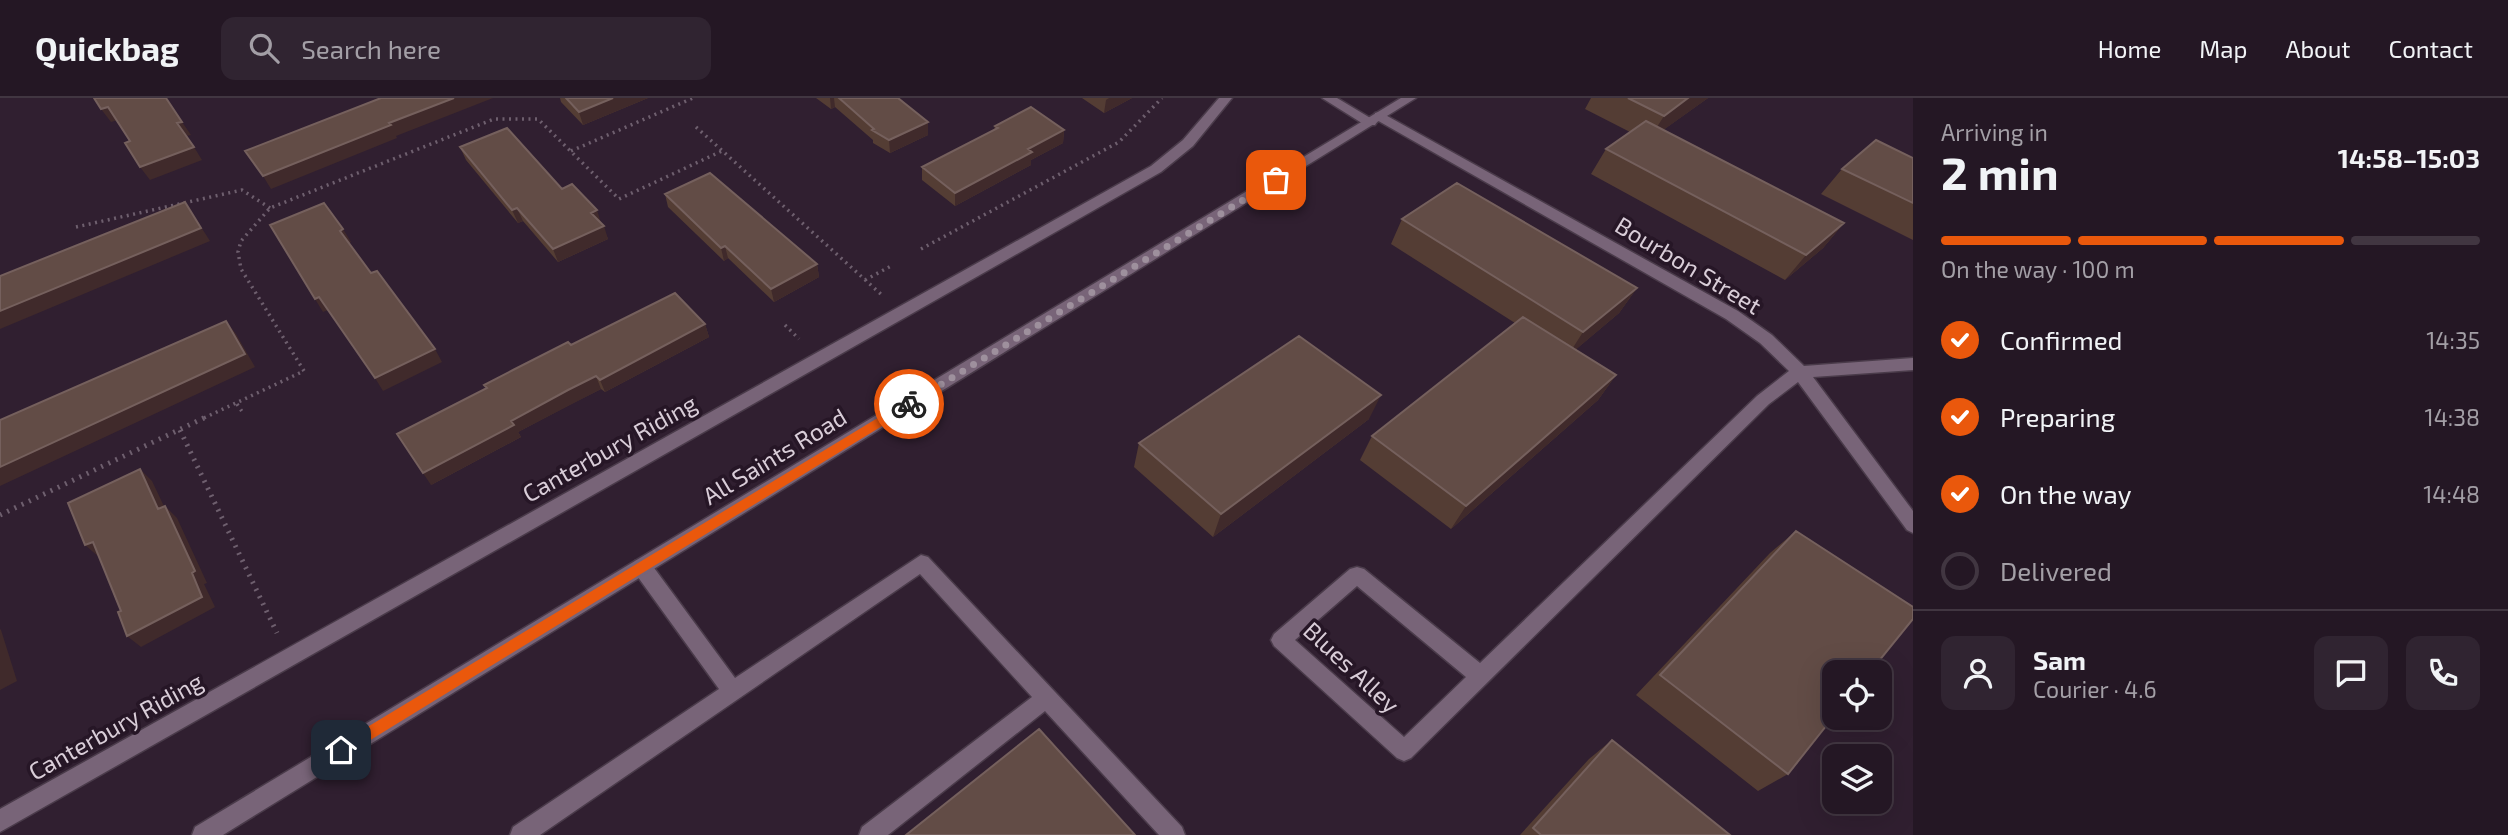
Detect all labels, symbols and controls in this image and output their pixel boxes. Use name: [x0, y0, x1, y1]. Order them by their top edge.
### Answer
search box: [221, 17, 711, 80]
text: Quickbag: [35, 28, 179, 68]
icon: search: [245, 29, 283, 67]
text: Search here: [301, 33, 441, 64]
text: Home: [2098, 34, 2161, 63]
text: Map: [2199, 34, 2247, 63]
text: About: [2285, 34, 2351, 63]
text: Contact: [2389, 34, 2473, 63]
text: Arriving in: [1941, 118, 2048, 146]
text: 14:58–15:03: [2338, 142, 2480, 173]
text: 2 min: [1941, 144, 2059, 199]
pin: [1246, 150, 1306, 210]
icon: bag: [1257, 161, 1295, 199]
street label: Bourbon Street: [1611, 210, 1767, 320]
text: On the way · 100 m: [1941, 255, 2135, 283]
icon: check: [1941, 321, 1979, 359]
text: Confirmed: [2000, 324, 2123, 355]
text: 14:35: [2426, 326, 2480, 354]
courier: [874, 369, 944, 439]
icon: bike: [890, 385, 928, 423]
street label: Canterbury Riding: [517, 388, 701, 508]
icon: check: [1941, 398, 1979, 436]
street label: All Saints Road: [697, 401, 851, 510]
text: Preparing: [2000, 401, 2115, 432]
text: 14:38: [2425, 403, 2480, 431]
icon: check: [1941, 475, 1979, 513]
text: On the way: [2000, 478, 2131, 509]
text: 14:48: [2423, 480, 2480, 508]
text: Delivered: [2000, 555, 2112, 586]
street label: Blues Alley: [1298, 615, 1406, 719]
button: person: [1941, 636, 2015, 710]
button: chat: [2314, 636, 2388, 710]
button: phone: [2406, 636, 2480, 710]
text: Sam: [2033, 644, 2086, 675]
map controls: [1822, 660, 1892, 814]
button: locate: [1822, 660, 1892, 730]
street label: Canterbury Riding: [23, 666, 207, 786]
text: Courier · 4.6: [2033, 675, 2157, 703]
pin: [311, 720, 371, 780]
icon: home: [322, 731, 360, 769]
button: layers: [1822, 744, 1892, 814]

